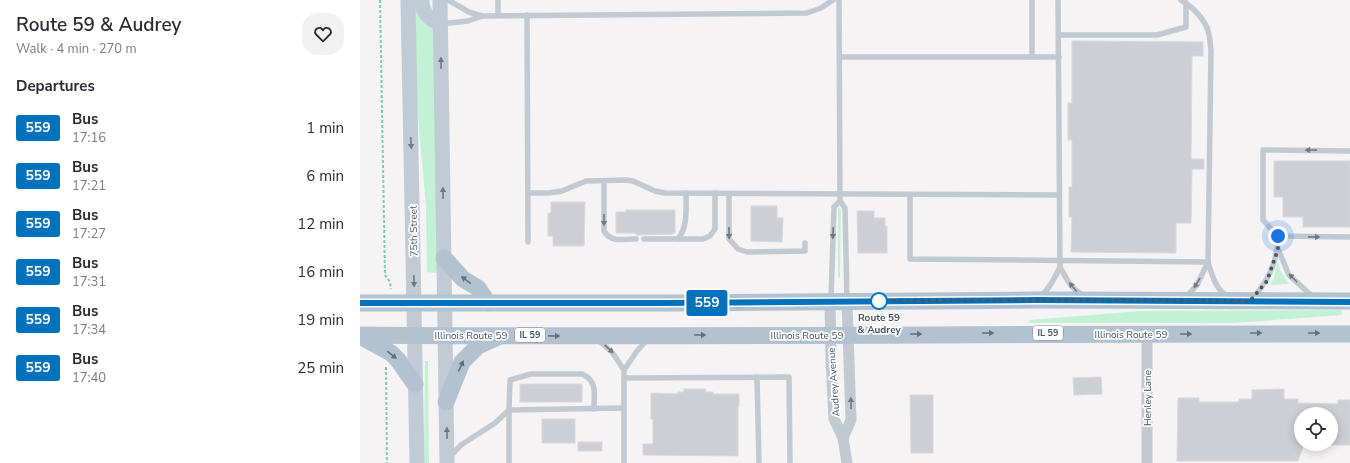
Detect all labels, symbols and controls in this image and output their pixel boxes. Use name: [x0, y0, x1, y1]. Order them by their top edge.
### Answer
text: Route 59 & Audrey: [16, 12, 181, 38]
button: heart: [302, 13, 344, 55]
text: Walk · 4 min · 270 m: [16, 40, 137, 58]
one-way arrow: [438, 56, 444, 69]
text: Departures: [16, 76, 95, 96]
text: Bus: [72, 109, 98, 129]
text: 559: [25, 118, 51, 137]
text: 1 min: [306, 118, 344, 138]
text: 17:16: [72, 129, 106, 147]
one-way arrow: [407, 137, 414, 149]
one-way arrow: [1304, 147, 1317, 153]
text: Bus: [72, 157, 98, 177]
text: 559: [25, 166, 51, 185]
text: 6 min: [306, 166, 344, 186]
text: 17:21: [72, 177, 106, 195]
one-way arrow: [440, 186, 446, 199]
text: Bus: [72, 205, 98, 225]
street label: 75th Street: [407, 205, 421, 257]
text: 559: [25, 214, 51, 233]
text: 12 min: [297, 214, 344, 234]
one-way arrow: [601, 214, 607, 227]
text: 17:27: [72, 225, 106, 243]
your location: [1268, 226, 1288, 246]
one-way arrow: [726, 227, 733, 239]
one-way arrow: [830, 227, 836, 240]
one-way arrow: [1308, 234, 1321, 240]
text: Bus: [72, 253, 98, 273]
text: 559: [25, 262, 51, 281]
text: 16 min: [297, 262, 344, 282]
text: 17:31: [72, 273, 106, 291]
one-way arrow: [1288, 273, 1298, 283]
one-way arrow: [411, 275, 417, 288]
one-way arrow: [461, 276, 471, 284]
one-way arrow: [1193, 278, 1201, 288]
one-way arrow: [1068, 281, 1077, 292]
line badge: 559: [684, 290, 730, 316]
marker: Route 59 & Audrey: [870, 292, 888, 310]
text: 559: [694, 293, 720, 312]
text: Bus: [72, 301, 98, 321]
text: 559: [25, 310, 51, 329]
text: 19 min: [297, 310, 344, 330]
place label: Route 59 & Audrey: [857, 311, 902, 337]
text: 17:34: [72, 321, 106, 339]
road number: IL 59: [1033, 326, 1063, 340]
road number: IL 59: [515, 328, 545, 342]
street label: Illinois Route 59: [1095, 328, 1167, 342]
street label: Illinois Route 59: [435, 329, 507, 343]
street label: Illinois Route 59: [771, 329, 843, 343]
one-way arrow: [982, 330, 995, 336]
one-way arrow: [1250, 330, 1262, 337]
one-way arrow: [1308, 330, 1321, 336]
one-way arrow: [910, 331, 923, 337]
one-way arrow: [1180, 331, 1193, 337]
one-way arrow: [694, 332, 706, 339]
one-way arrow: [548, 333, 561, 339]
one-way arrow: [604, 344, 613, 353]
street label: Audrey Avenue: [825, 347, 843, 417]
text: Bus: [72, 349, 98, 369]
one-way arrow: [387, 351, 398, 359]
text: 559: [25, 358, 51, 377]
text: 25 min: [297, 358, 344, 378]
one-way arrow: [458, 361, 464, 372]
text: 17:40: [72, 369, 106, 387]
street label: Henley Lane: [1141, 370, 1155, 426]
one-way arrow: [847, 397, 854, 409]
map controls: [1294, 407, 1338, 451]
button: locate: [1294, 407, 1338, 451]
one-way arrow: [444, 426, 450, 439]

